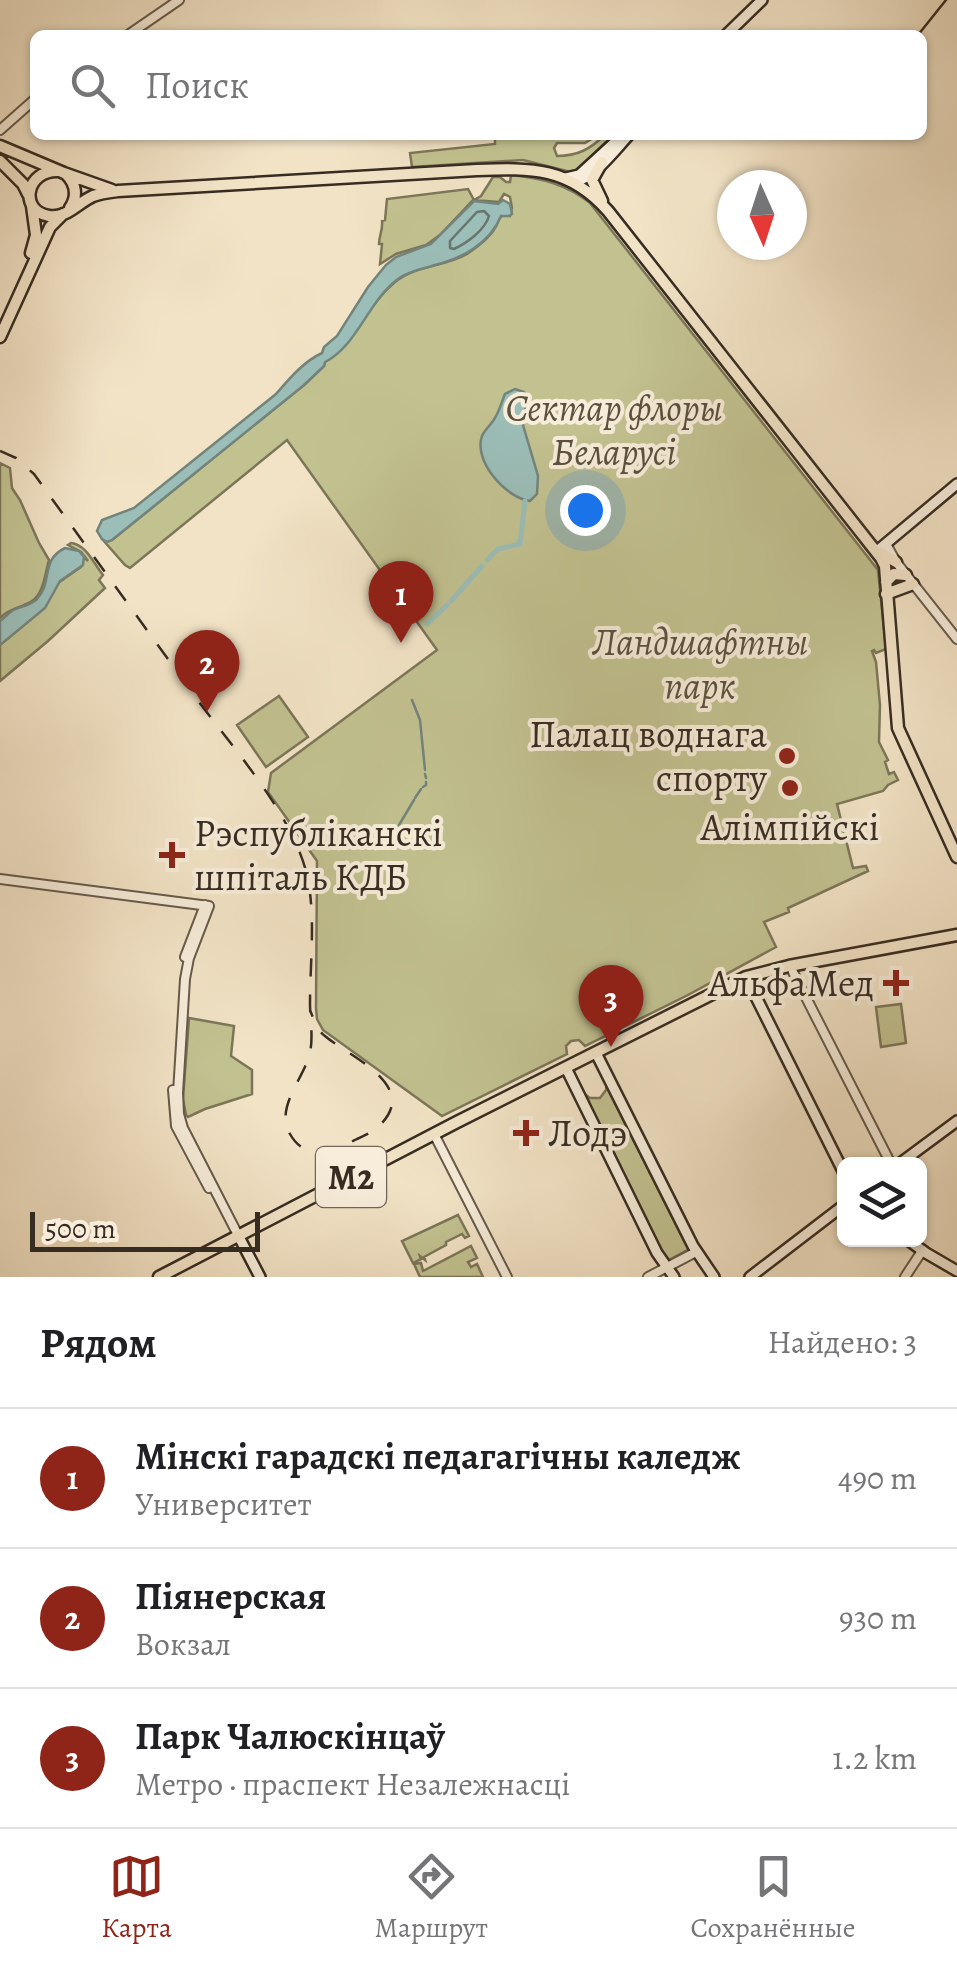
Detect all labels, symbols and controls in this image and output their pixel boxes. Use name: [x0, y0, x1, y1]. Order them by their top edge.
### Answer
search box: [30, 30, 927, 140]
icon: search: [65, 58, 120, 113]
text: Поиск: [145, 59, 249, 111]
north arrow: [717, 170, 807, 260]
park label: Сектар флоры Беларусі: [505, 382, 723, 478]
your location: [560, 485, 611, 536]
pin: 1: [368, 560, 434, 643]
park label: Ландшафтны парк: [591, 616, 808, 712]
pin: 2: [174, 630, 240, 712]
place label: Палац воднага спорту: [529, 708, 768, 804]
marker: Палац воднага спорту: [776, 745, 798, 767]
marker: Алімпійскі: [779, 777, 801, 799]
place label: Алімпійскі: [700, 801, 879, 853]
place label: Рэспубліканскі шпіталь КДБ: [194, 807, 443, 903]
marker: Рэспубліканскі шпіталь КДБ: [159, 842, 185, 868]
place label: АльфаМед: [707, 957, 874, 1009]
pin: 3: [578, 964, 644, 1047]
marker: АльфаМед: [883, 970, 909, 996]
place label: Лодэ: [548, 1107, 627, 1159]
marker: Лодэ: [513, 1120, 539, 1146]
road number: М2: [316, 1147, 386, 1207]
map controls: [837, 1157, 927, 1247]
button: layers: [837, 1157, 927, 1247]
scale bar: [30, 1207, 260, 1252]
text: 500 m: [45, 1210, 116, 1248]
text: Рядом: [40, 1314, 157, 1371]
text: Найдено: 3: [768, 1320, 917, 1364]
text: Мінскі гарадскі педагагічны каледж: [135, 1430, 741, 1482]
text: 1: [67, 1456, 78, 1500]
text: 490 m: [838, 1456, 917, 1500]
text: Университет: [135, 1482, 312, 1526]
text: Піянерская: [135, 1570, 326, 1622]
text: 2: [65, 1596, 80, 1640]
text: 930 m: [839, 1596, 917, 1640]
text: Вокзал: [135, 1622, 231, 1666]
text: Парк Чалюскінцаў: [135, 1710, 445, 1762]
text: 3: [66, 1736, 79, 1780]
text: 1.2 km: [832, 1736, 917, 1780]
text: Метро · праспект Незалежнасці: [135, 1762, 570, 1806]
tab: Карта: [101, 1849, 172, 1947]
tab: Маршрут: [375, 1849, 488, 1947]
tab: Сохранённые: [691, 1849, 856, 1947]

